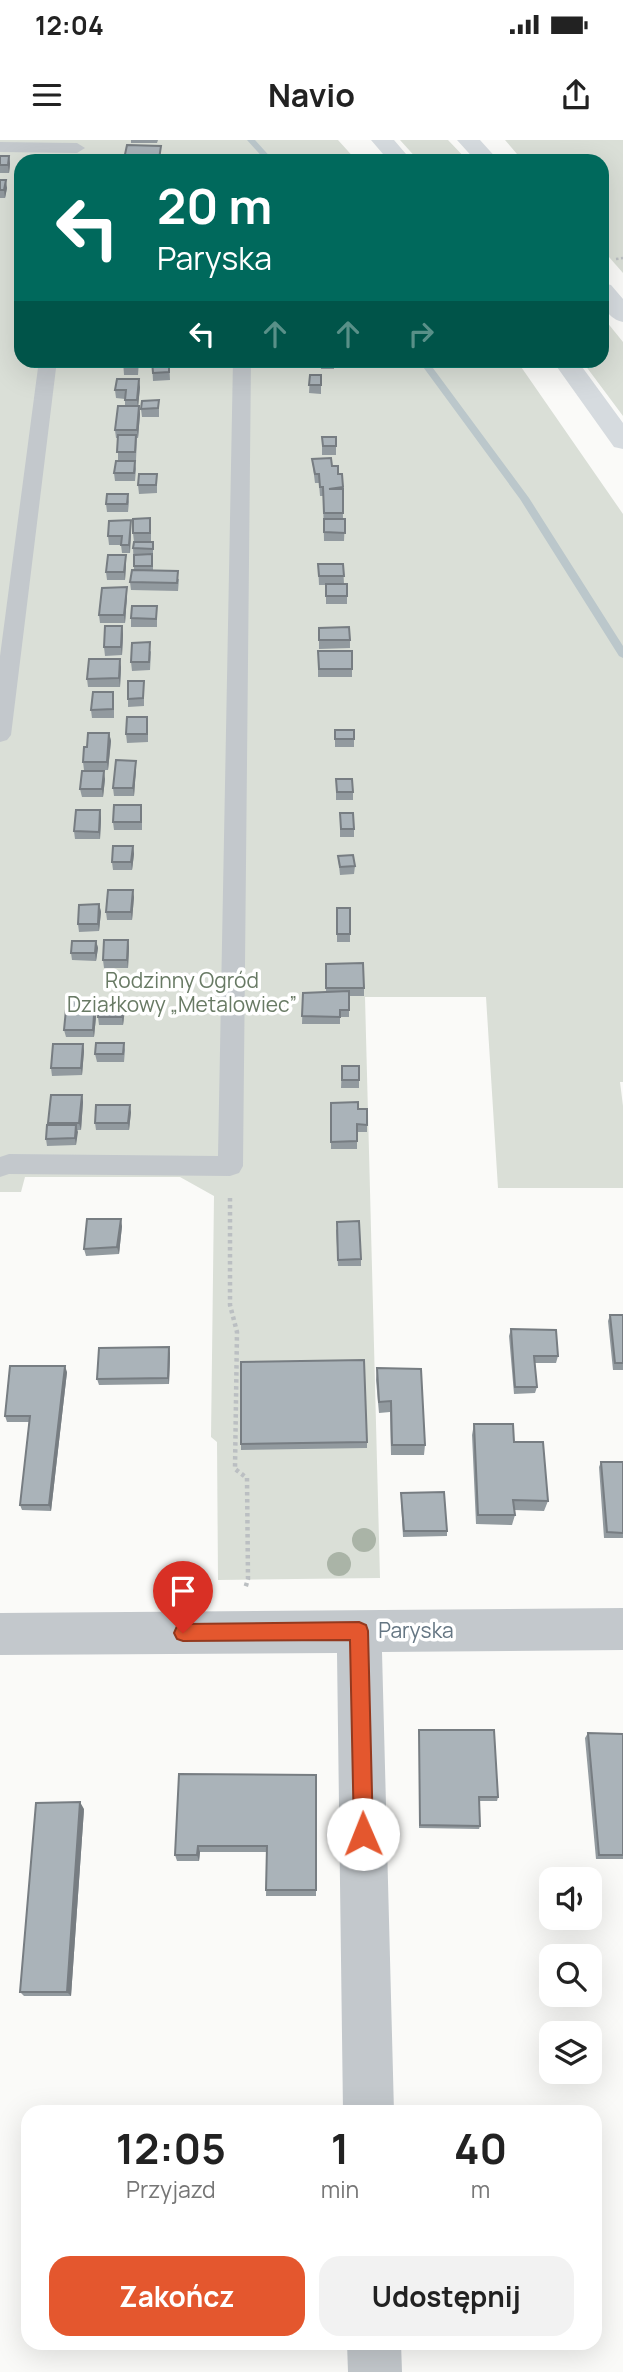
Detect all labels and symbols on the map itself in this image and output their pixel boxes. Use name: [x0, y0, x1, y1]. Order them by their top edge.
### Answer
park label: Rodzinny Ogród Działkowy „Metalowiec”: [67, 966, 297, 1018]
pin: [153, 1561, 213, 1633]
street label: Paryska: [378, 1616, 454, 1644]
position arrow: [326, 1797, 400, 1871]

